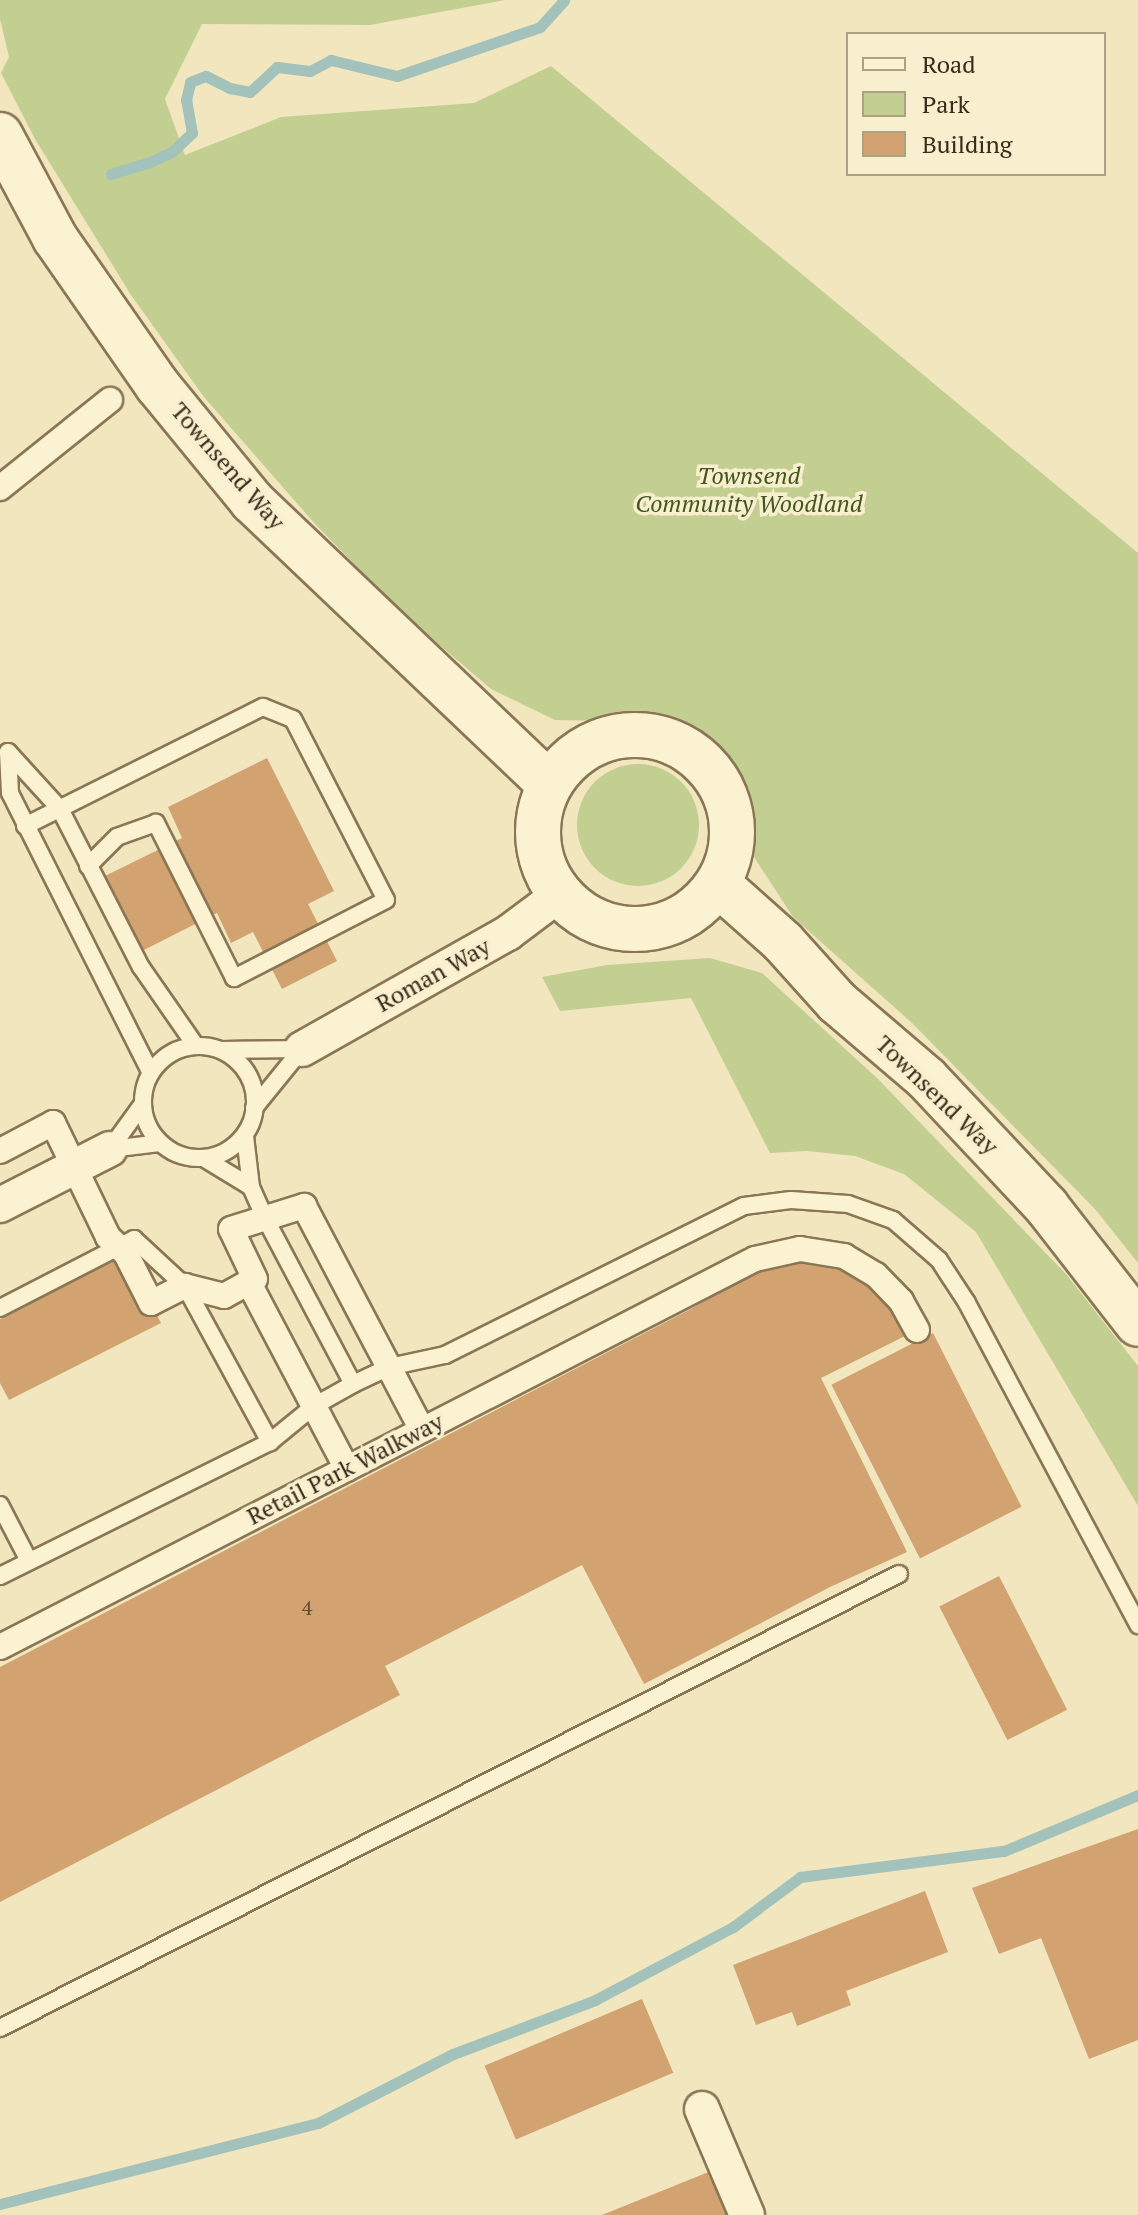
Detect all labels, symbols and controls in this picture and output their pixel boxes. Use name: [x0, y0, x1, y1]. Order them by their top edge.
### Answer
legend: [846, 32, 1106, 176]
text: Road: [922, 48, 976, 80]
text: Park: [922, 88, 970, 120]
text: Building: [922, 128, 1012, 160]
street label: Townsend Way: [165, 397, 291, 535]
park label: Townsend Community Woodland: [635, 462, 863, 518]
street label: Roman Way: [371, 932, 495, 1018]
street label: Townsend Way: [870, 1029, 1004, 1161]
street label: Retail Park Walkway: [242, 1407, 448, 1531]
house number: 4: [302, 1595, 312, 1619]

